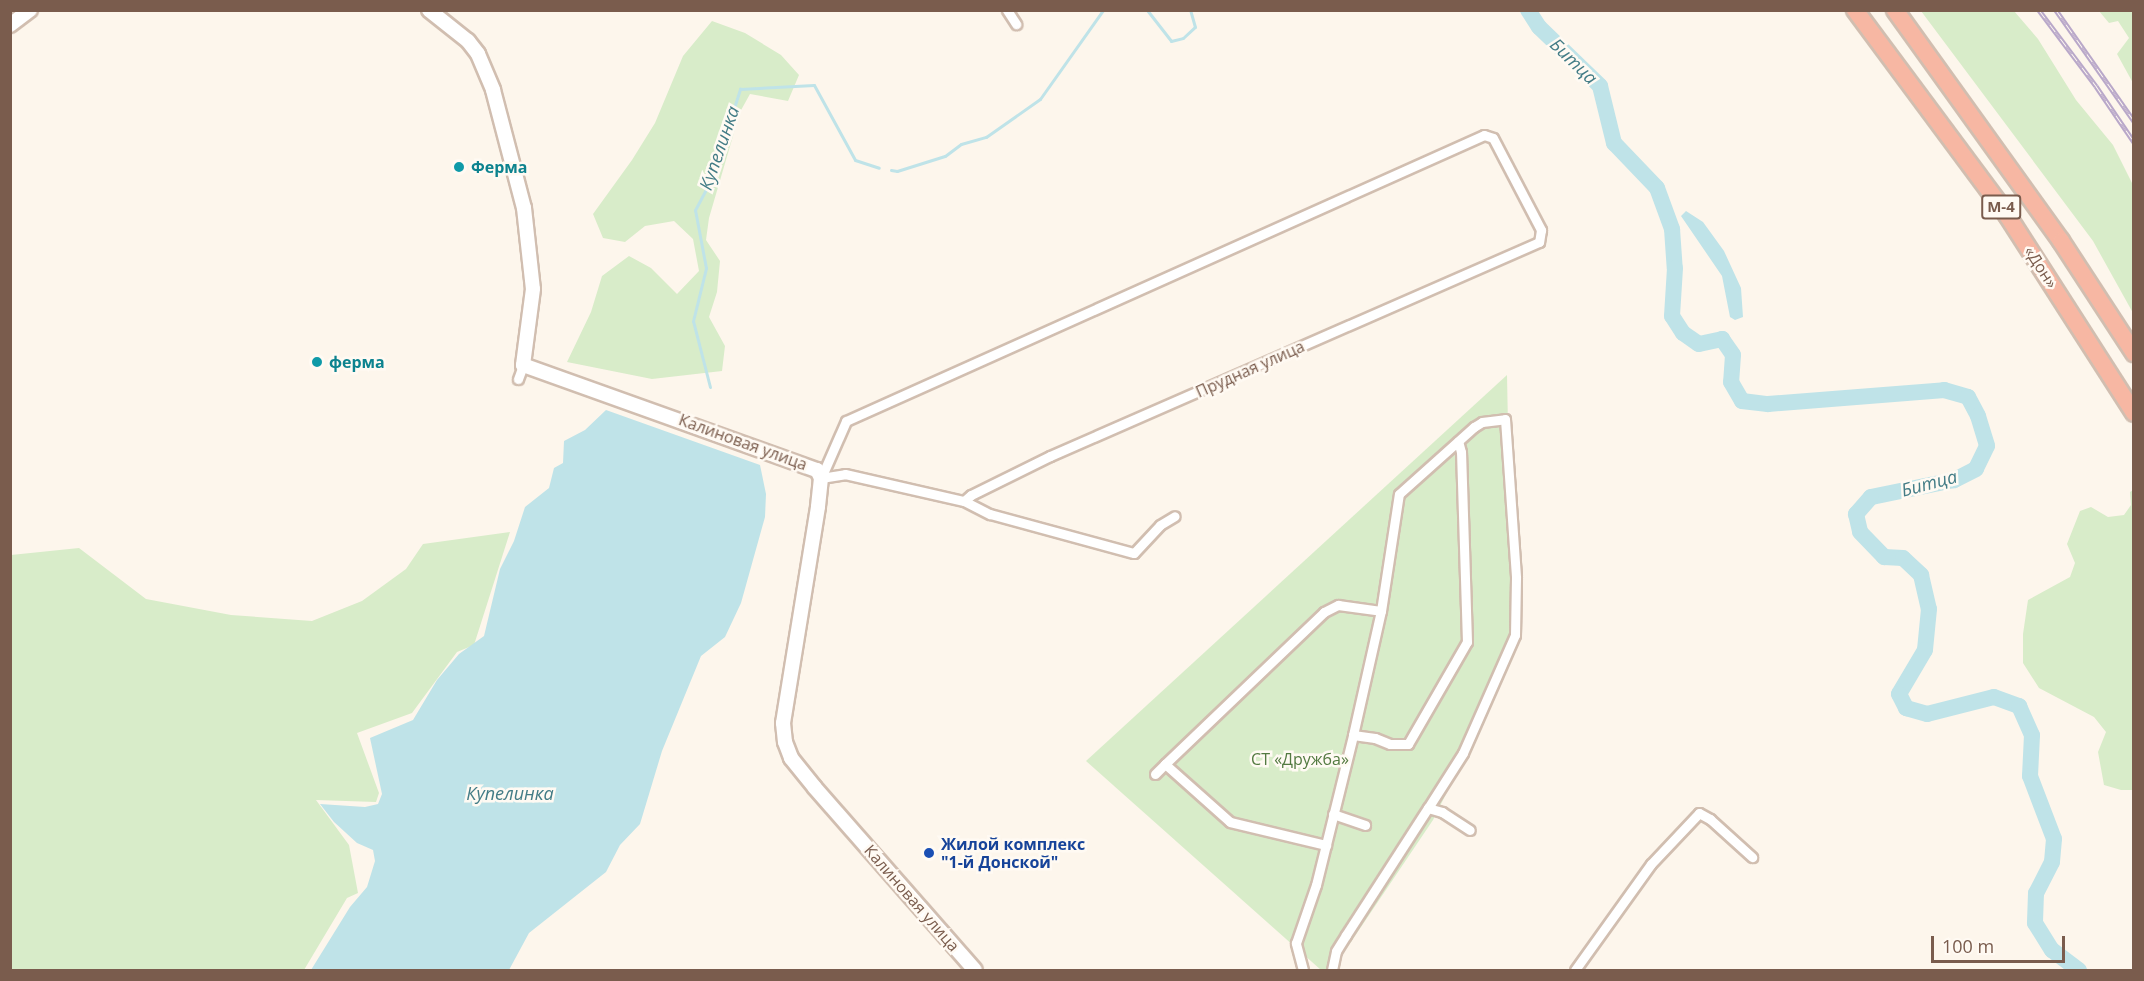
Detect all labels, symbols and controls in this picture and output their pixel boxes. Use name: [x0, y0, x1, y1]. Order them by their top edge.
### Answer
water label: Битца: [1546, 33, 1602, 89]
water label: Купелинка: [695, 103, 743, 193]
place label: Ферма: [471, 157, 528, 177]
marker: Ферма: [452, 160, 466, 174]
road number: М-4: [1980, 195, 2022, 219]
street label: «Дон»: [2020, 242, 2062, 292]
street label: Прудная улица: [1193, 336, 1307, 402]
place label: ферма: [329, 352, 385, 372]
marker: ферма: [310, 355, 324, 369]
street label: Калиновая улица: [676, 410, 810, 474]
water label: Битца: [1899, 465, 1959, 501]
park label: СТ «Дружба»: [1251, 749, 1349, 769]
water label: Купелинка: [466, 782, 554, 804]
place label: Жилой комплекс "1-й Донской": [941, 834, 1085, 872]
street label: Калиновая улица: [860, 841, 964, 955]
marker: Жилой комплекс "1-й Донской": [922, 846, 936, 860]
scale bar: [1934, 924, 2068, 962]
text: 100 m: [1942, 934, 1994, 958]

